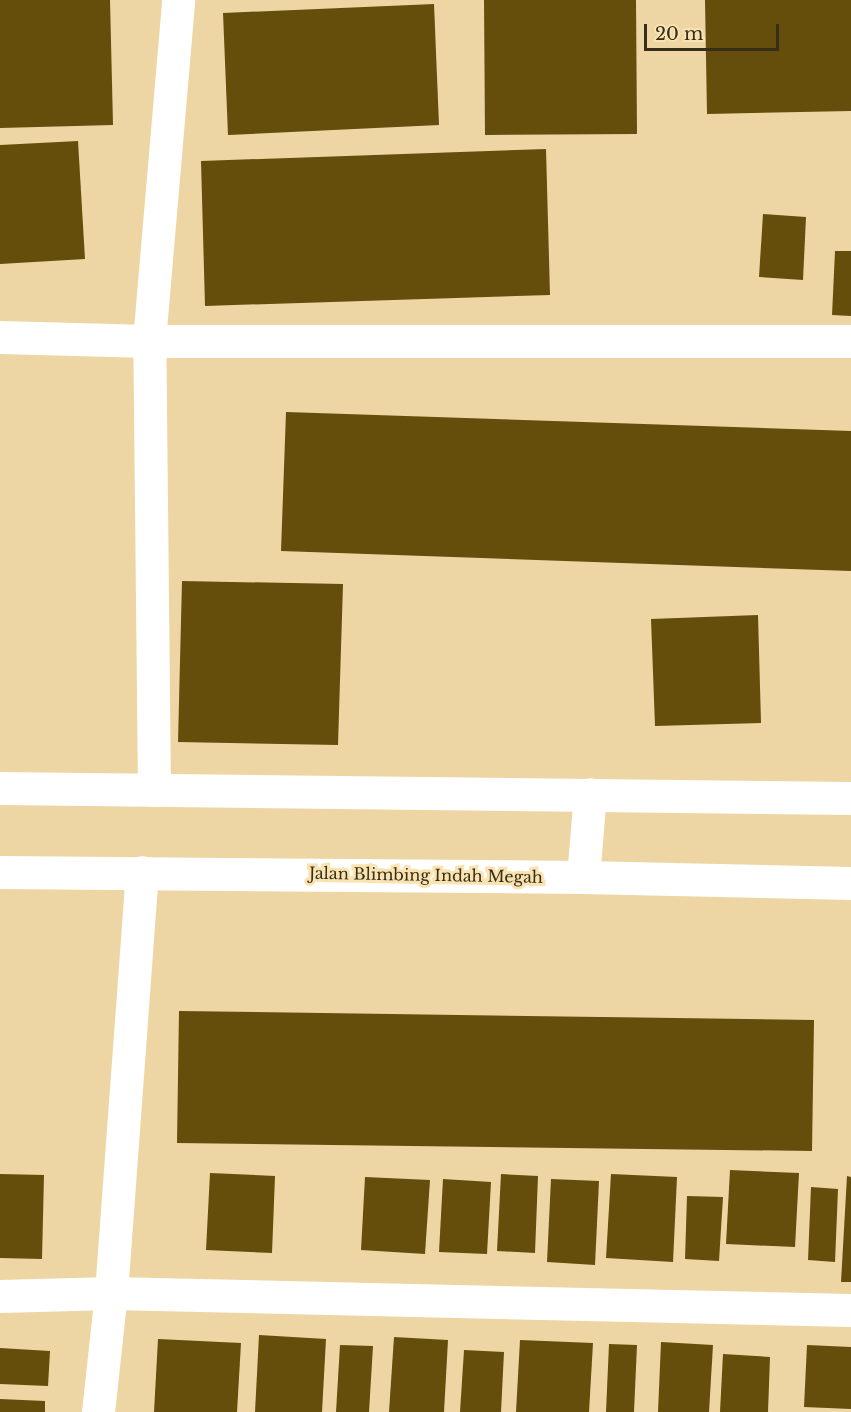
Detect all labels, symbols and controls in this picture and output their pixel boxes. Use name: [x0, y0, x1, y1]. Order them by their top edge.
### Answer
scale bar: [647, 12, 782, 50]
text: 20 m: [655, 23, 703, 45]
street label: Jalan Blimbing Indah Megah: [309, 863, 543, 887]

